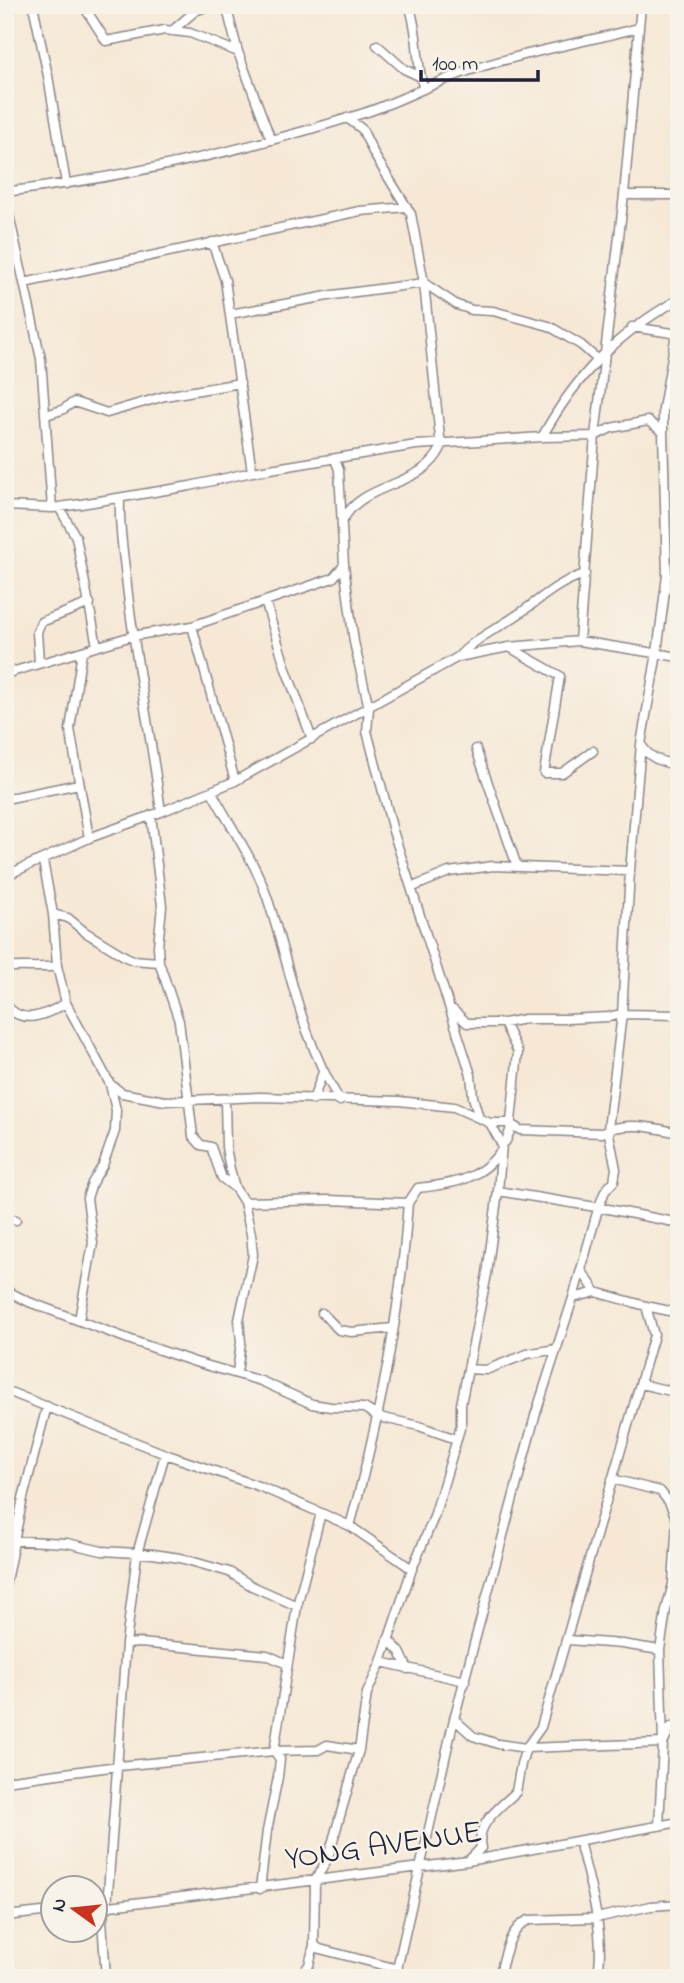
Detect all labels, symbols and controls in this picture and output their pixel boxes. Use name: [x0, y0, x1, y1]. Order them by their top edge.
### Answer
scale bar: [421, 38, 539, 82]
text: 100 m: [432, 50, 478, 80]
street label: YONG AVENUE: [282, 1810, 486, 1884]
north arrow: [38, 1874, 108, 1944]
text: N: [45, 1895, 75, 1915]

